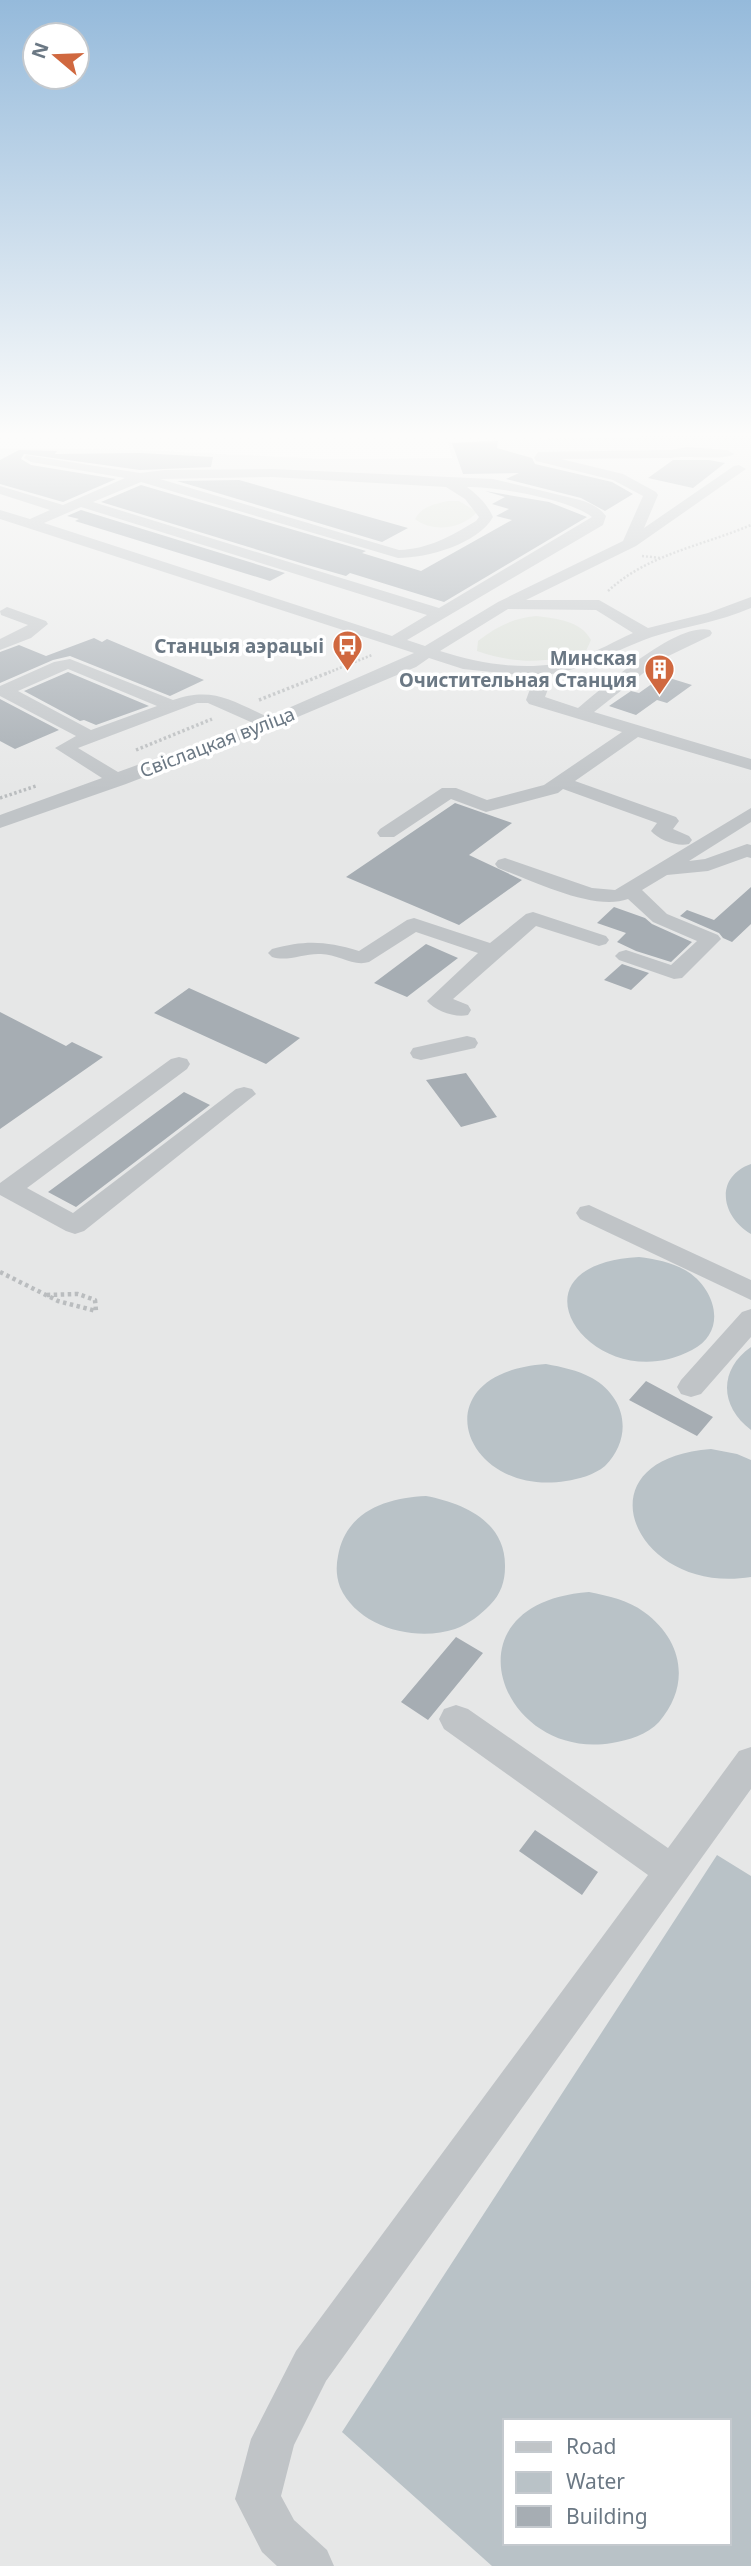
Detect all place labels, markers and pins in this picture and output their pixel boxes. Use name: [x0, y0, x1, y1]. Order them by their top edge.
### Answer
bus stop icon: Станцыя аэрацыі: [330, 629, 364, 673]
place label: Станцыя аэрацыі: [154, 633, 324, 659]
place label: Минская Очистительная Станция: [399, 645, 637, 693]
building icon: Минская Очистительная Станция: [643, 652, 677, 696]

